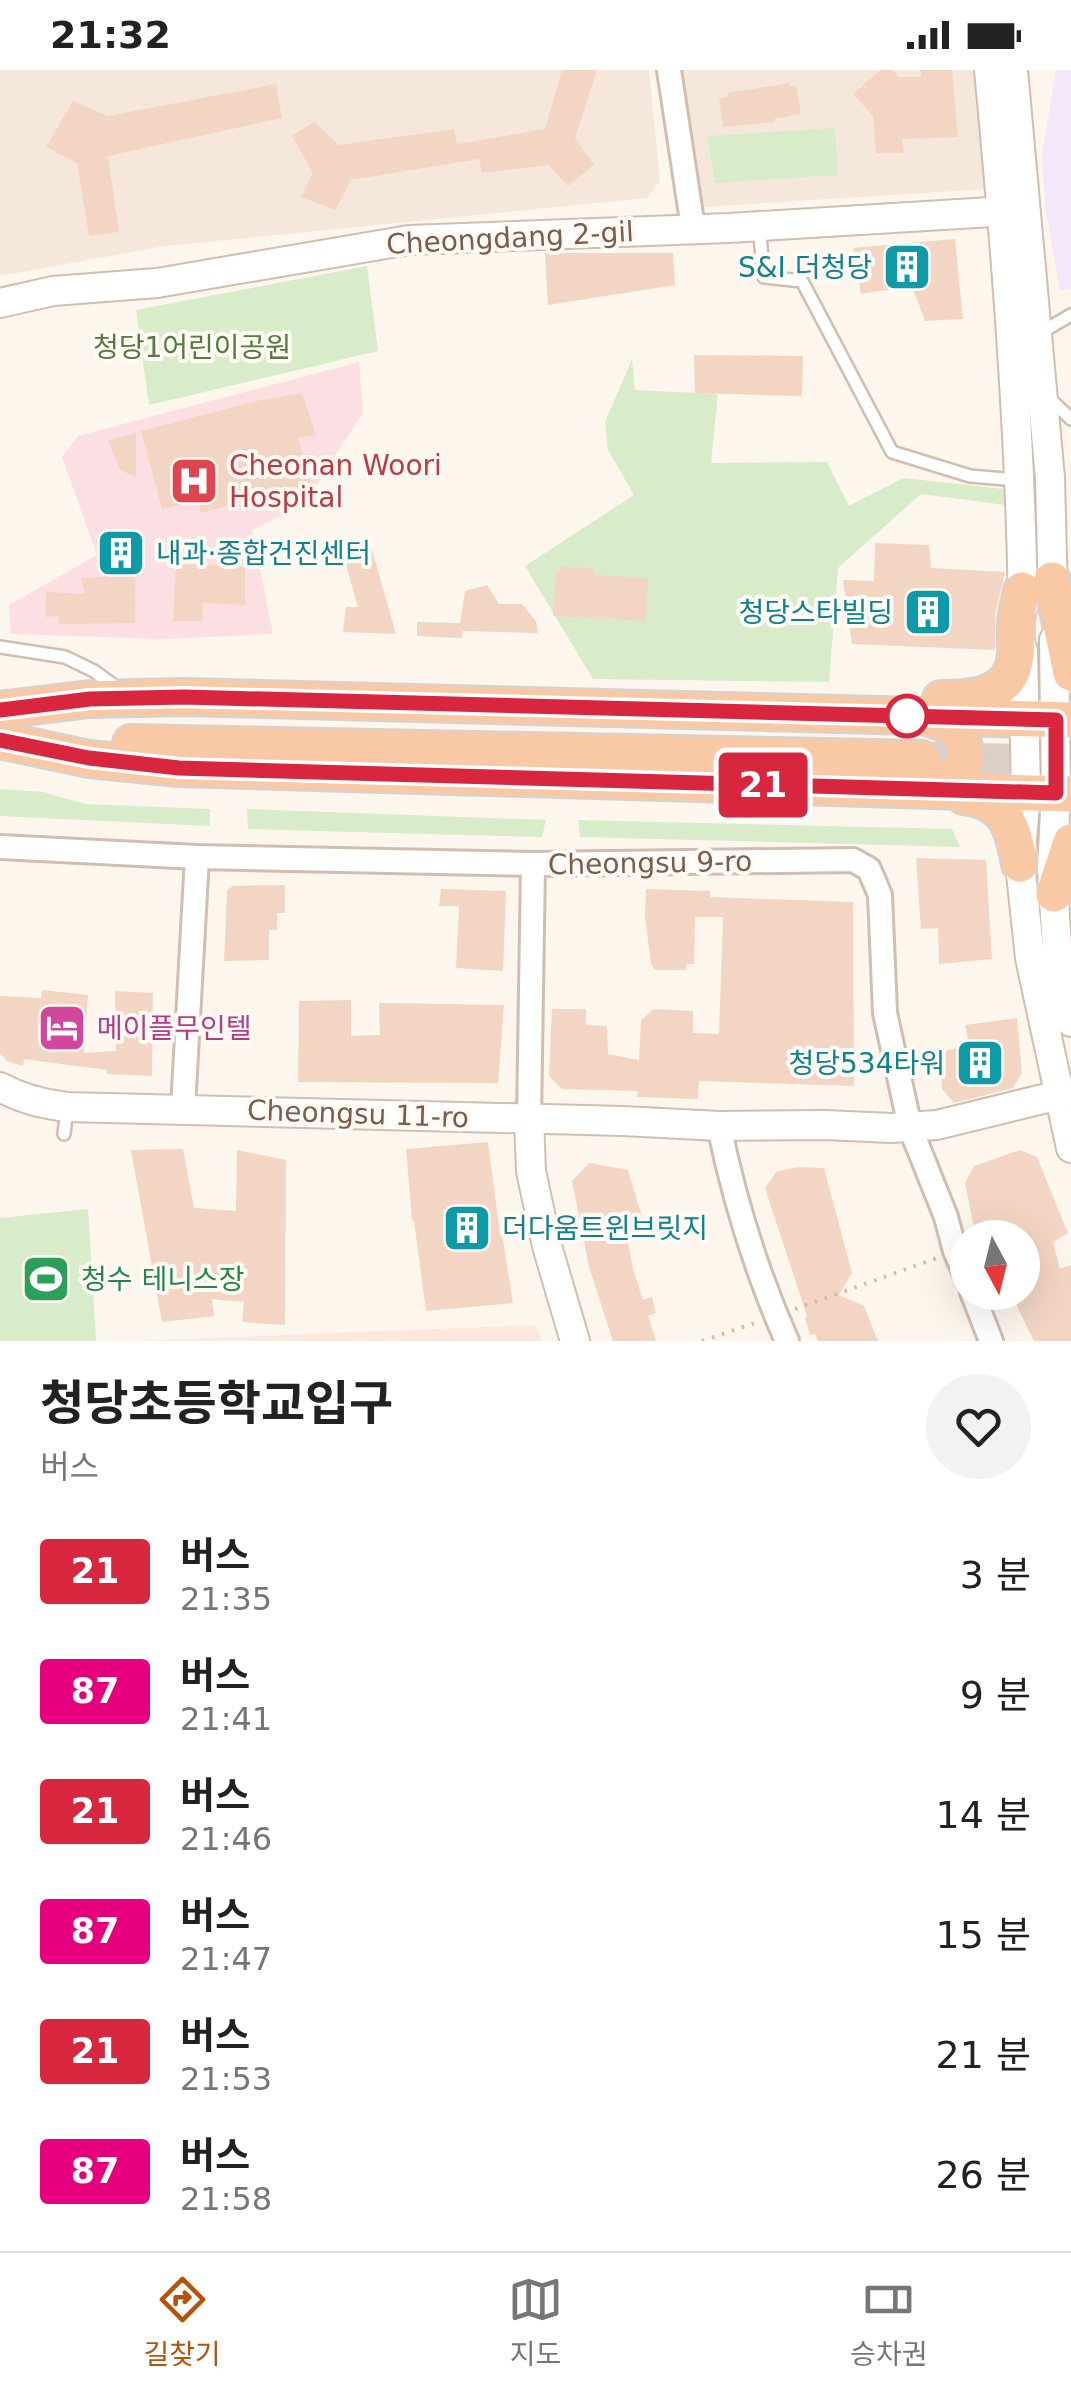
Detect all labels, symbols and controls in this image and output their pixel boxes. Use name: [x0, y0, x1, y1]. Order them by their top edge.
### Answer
text: 21:32: [50, 13, 171, 57]
street label: Cheongdang 2-gil: [385, 215, 635, 261]
building icon: S&I 더청당: [881, 241, 933, 293]
place label: S&I 더청당: [738, 251, 872, 284]
park label: 청당1어린이공원: [93, 331, 291, 364]
place label: Cheonan Woori Hospital: [229, 449, 442, 514]
hospital icon: Cheonan Woori Hospital: [168, 455, 220, 507]
building icon: 내과·종합건진센터: [95, 527, 147, 579]
place label: 내과·종합건진센터: [156, 537, 371, 570]
building icon: 청당스타빌딩: [902, 586, 954, 638]
place label: 청당스타빌딩: [738, 596, 893, 629]
unlabelled marker: [886, 695, 928, 737]
line badge: 21: [718, 752, 808, 818]
text: 21: [739, 765, 787, 805]
street label: Cheongsu 9-ro: [548, 845, 752, 881]
hotel icon: 메이플무인텔: [36, 1002, 88, 1054]
place label: 메이플무인텔: [97, 1012, 252, 1045]
building icon: 청당534타워: [954, 1037, 1006, 1089]
place label: 청당534타워: [789, 1047, 945, 1080]
street label: Cheongsu 11-ro: [246, 1094, 470, 1134]
building icon: 더다움트윈브릿지: [441, 1202, 493, 1254]
place label: 더다움트윈브릿지: [502, 1212, 708, 1245]
north arrow: [950, 1220, 1040, 1310]
map controls: [950, 1220, 1040, 1310]
sports icon: 청수 테니스장: [20, 1253, 72, 1305]
place label: 청수 테니스장: [81, 1263, 244, 1296]
button: heart: [926, 1374, 1031, 1479]
text: 청당초등학교입구: [40, 1375, 393, 1431]
text: 버스: [40, 1448, 99, 1486]
text: 버스: [180, 1534, 250, 1578]
text: 21: [71, 1551, 119, 1591]
text: 3 분: [960, 1553, 1031, 1597]
text: 21:35: [180, 1580, 272, 1618]
text: 버스: [180, 1654, 250, 1698]
text: 87: [71, 1671, 119, 1711]
text: 9 분: [960, 1673, 1031, 1717]
text: 21:41: [180, 1700, 272, 1738]
text: 버스: [180, 1774, 250, 1818]
text: 21: [71, 1791, 119, 1831]
text: 14 분: [936, 1793, 1031, 1837]
text: 21:46: [180, 1820, 272, 1858]
text: 버스: [180, 1894, 250, 1938]
text: 87: [71, 1911, 119, 1951]
text: 15 분: [936, 1913, 1031, 1957]
text: 21:47: [180, 1940, 272, 1978]
text: 버스: [180, 2014, 250, 2058]
text: 21: [71, 2031, 119, 2071]
text: 21 분: [936, 2033, 1031, 2077]
text: 21:53: [180, 2060, 272, 2098]
text: 버스: [180, 2134, 250, 2178]
text: 87: [71, 2151, 119, 2191]
text: 26 분: [936, 2153, 1031, 2197]
text: 21:58: [180, 2180, 272, 2218]
tab: 길찾기: [144, 2272, 221, 2372]
tab: 지도: [508, 2272, 563, 2372]
tab: 승차권: [850, 2272, 927, 2372]

